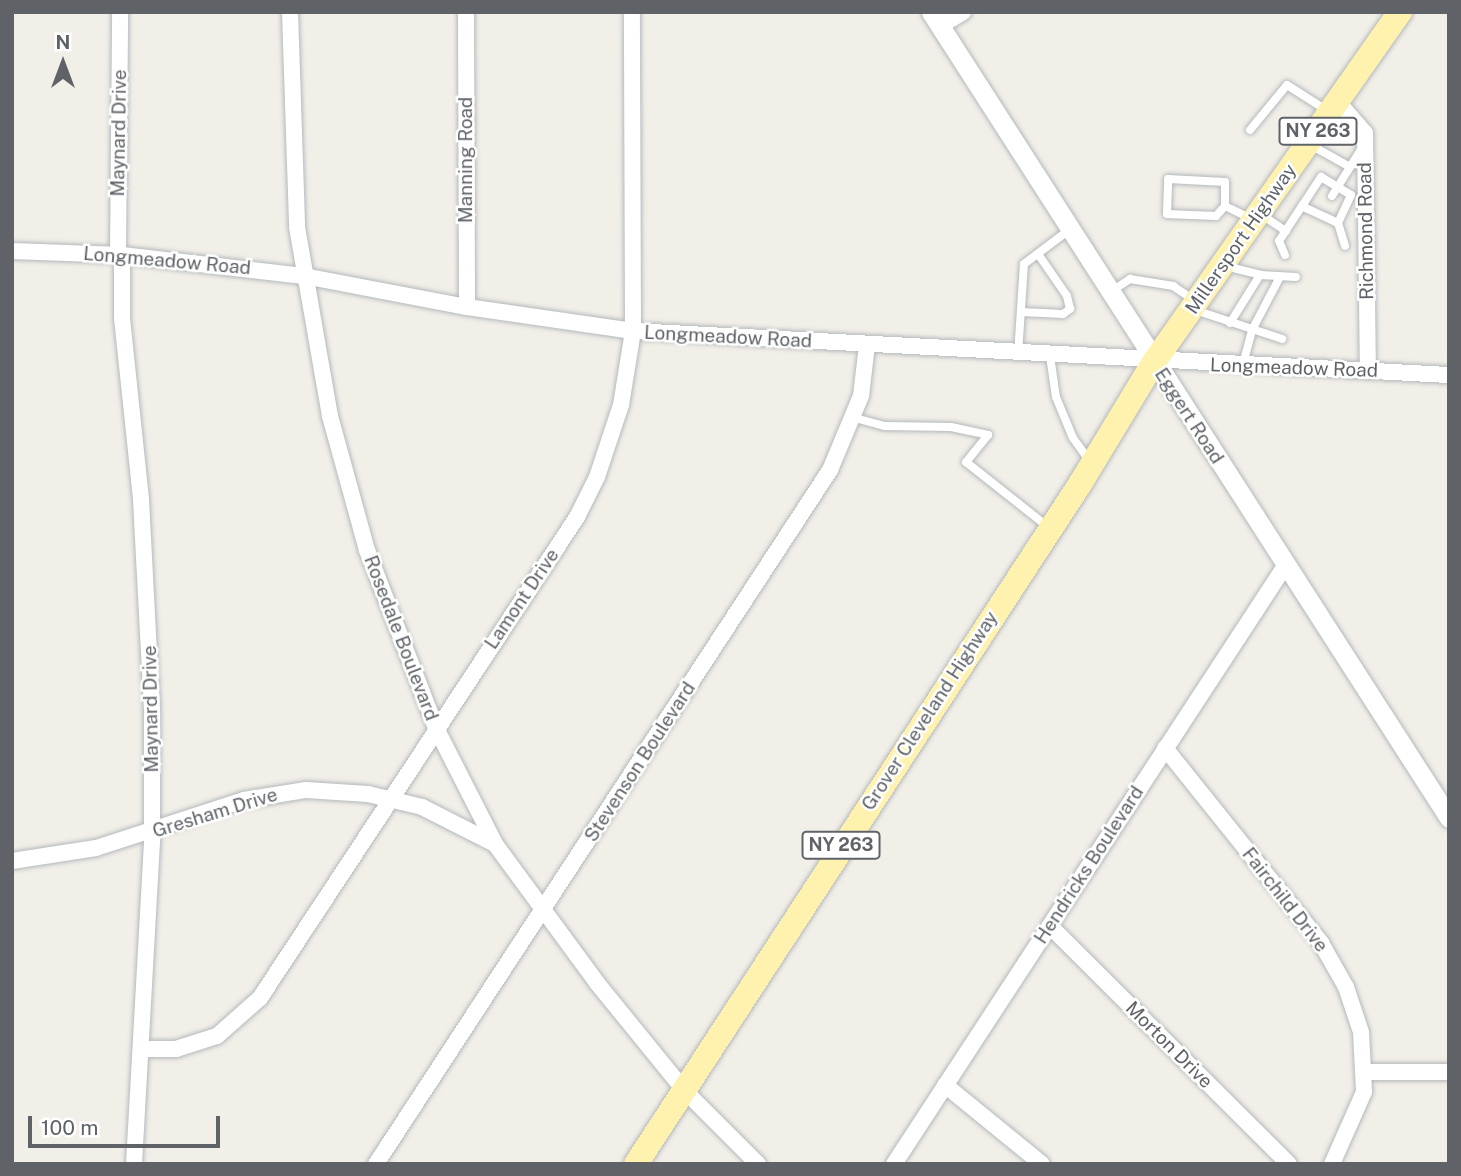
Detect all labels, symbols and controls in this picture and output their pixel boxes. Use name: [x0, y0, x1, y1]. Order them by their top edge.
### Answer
north arrow: [28, 28, 98, 98]
text: N: [56, 31, 70, 53]
street label: Maynard Drive: [106, 69, 132, 197]
street label: Manning Road: [455, 97, 477, 223]
road number: NY 263: [1278, 116, 1358, 146]
street label: Millersport Highway: [1181, 160, 1301, 318]
street label: Richmond Road: [1353, 162, 1379, 300]
street label: Longmeadow Road: [82, 242, 252, 280]
street label: Longmeadow Road: [643, 321, 813, 353]
street label: Longmeadow Road: [1210, 354, 1378, 382]
street label: Eggert Road: [1150, 364, 1228, 468]
street label: Lamont Drive: [480, 544, 564, 654]
street label: Rosedale Boulevard: [359, 552, 443, 724]
street label: Grover Cleveland Highway: [857, 607, 1003, 815]
street label: Maynard Drive: [138, 645, 164, 773]
street label: Stevenson Boulevard: [580, 678, 700, 846]
street label: Hendricks Boulevard: [1029, 782, 1149, 948]
street label: Gresham Drive: [150, 783, 280, 843]
road number: NY 263: [801, 830, 881, 860]
street label: Fairchild Drive: [1237, 843, 1333, 957]
street label: Morton Drive: [1121, 997, 1217, 1093]
scale bar: [32, 1102, 224, 1146]
text: 100 m: [41, 1115, 98, 1140]

